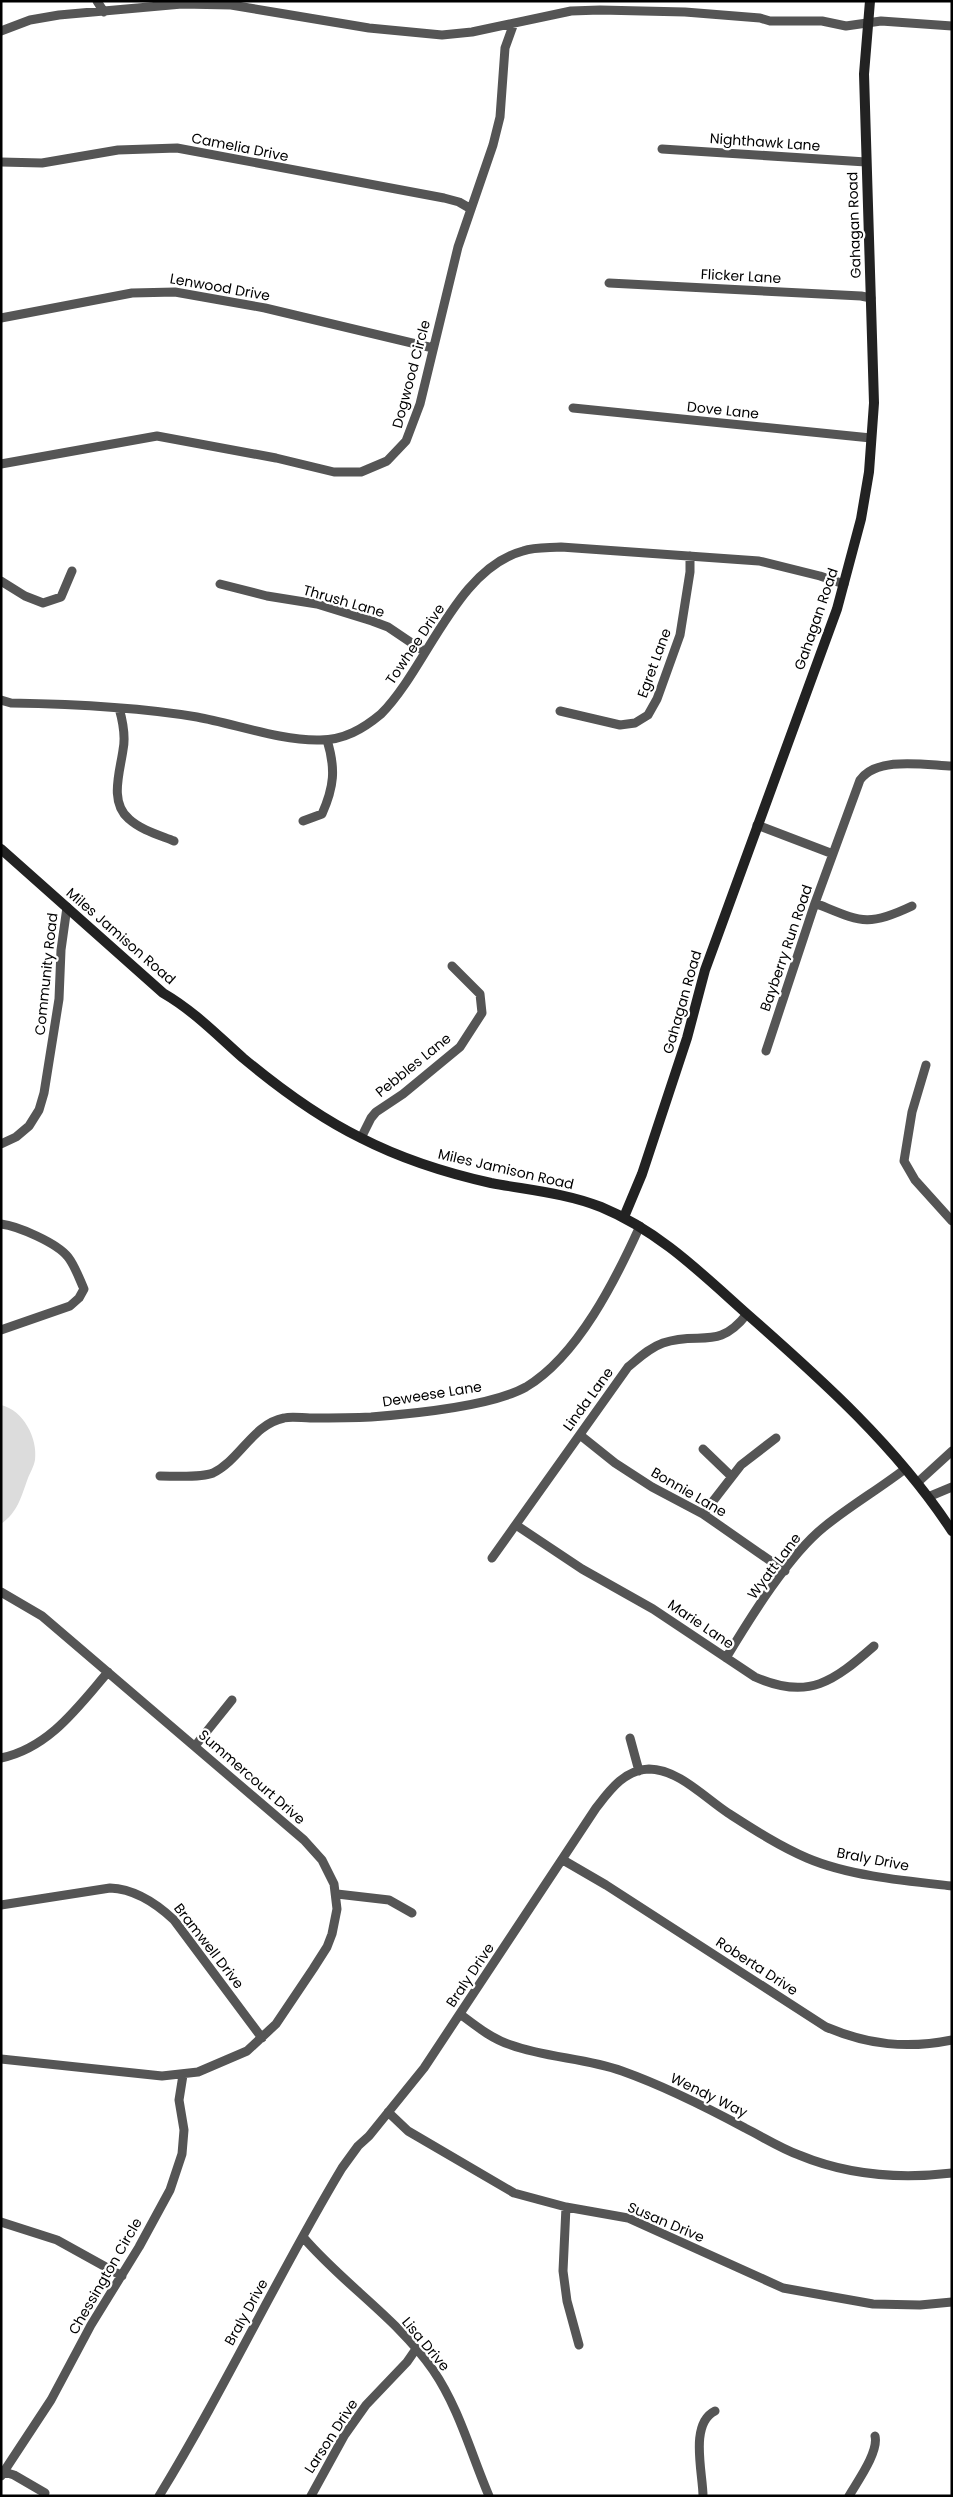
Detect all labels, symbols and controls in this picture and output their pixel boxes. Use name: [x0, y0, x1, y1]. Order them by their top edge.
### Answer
street label: Camelia Drive: [190, 128, 291, 166]
street label: Nighthawk Lane: [709, 128, 821, 156]
street label: Gahagan Road: [842, 171, 866, 279]
street label: Flicker Lane: [700, 264, 782, 288]
street label: Lenwood Drive: [168, 268, 272, 306]
street label: Dogwood Circle: [387, 317, 435, 430]
street label: Dove Lane: [686, 396, 760, 424]
street label: Gahagan Road: [789, 565, 843, 673]
street label: Thrush Lane: [301, 580, 387, 622]
street label: Towhee Drive: [381, 600, 450, 688]
street label: Egret Lane: [632, 625, 676, 701]
street label: Bayberry Run Road: [755, 882, 817, 1014]
street label: Miles Jamison Road: [62, 883, 180, 989]
street label: Community Road: [30, 912, 62, 1036]
street label: Gahagan Road: [658, 948, 706, 1056]
street label: Pebbles Lane: [371, 1028, 455, 1102]
street label: Miles Jamison Road: [436, 1144, 576, 1194]
street label: Linda Lane: [558, 1363, 618, 1435]
street label: Deweese Lane: [381, 1376, 483, 1412]
street label: Bonnie Lane: [647, 1462, 731, 1522]
street label: Wyatt Lane: [743, 1529, 806, 1603]
street label: Marie Lane: [664, 1595, 738, 1654]
street label: Summercourt Drive: [194, 1725, 310, 1829]
street label: Braly Drive: [835, 1842, 911, 1876]
street label: Bramwell Drive: [169, 1899, 249, 1993]
street label: Roberta Drive: [712, 1932, 802, 2000]
street label: Braly Drive: [441, 1939, 499, 2011]
street label: Wendy Way: [667, 2068, 751, 2122]
street label: Susan Drive: [624, 2197, 708, 2247]
street label: Chessington Circle: [63, 2214, 147, 2338]
street label: Braly Drive: [219, 2275, 273, 2349]
street label: Lisa Drive: [397, 2313, 455, 2376]
street label: Larson Drive: [300, 2395, 363, 2477]

